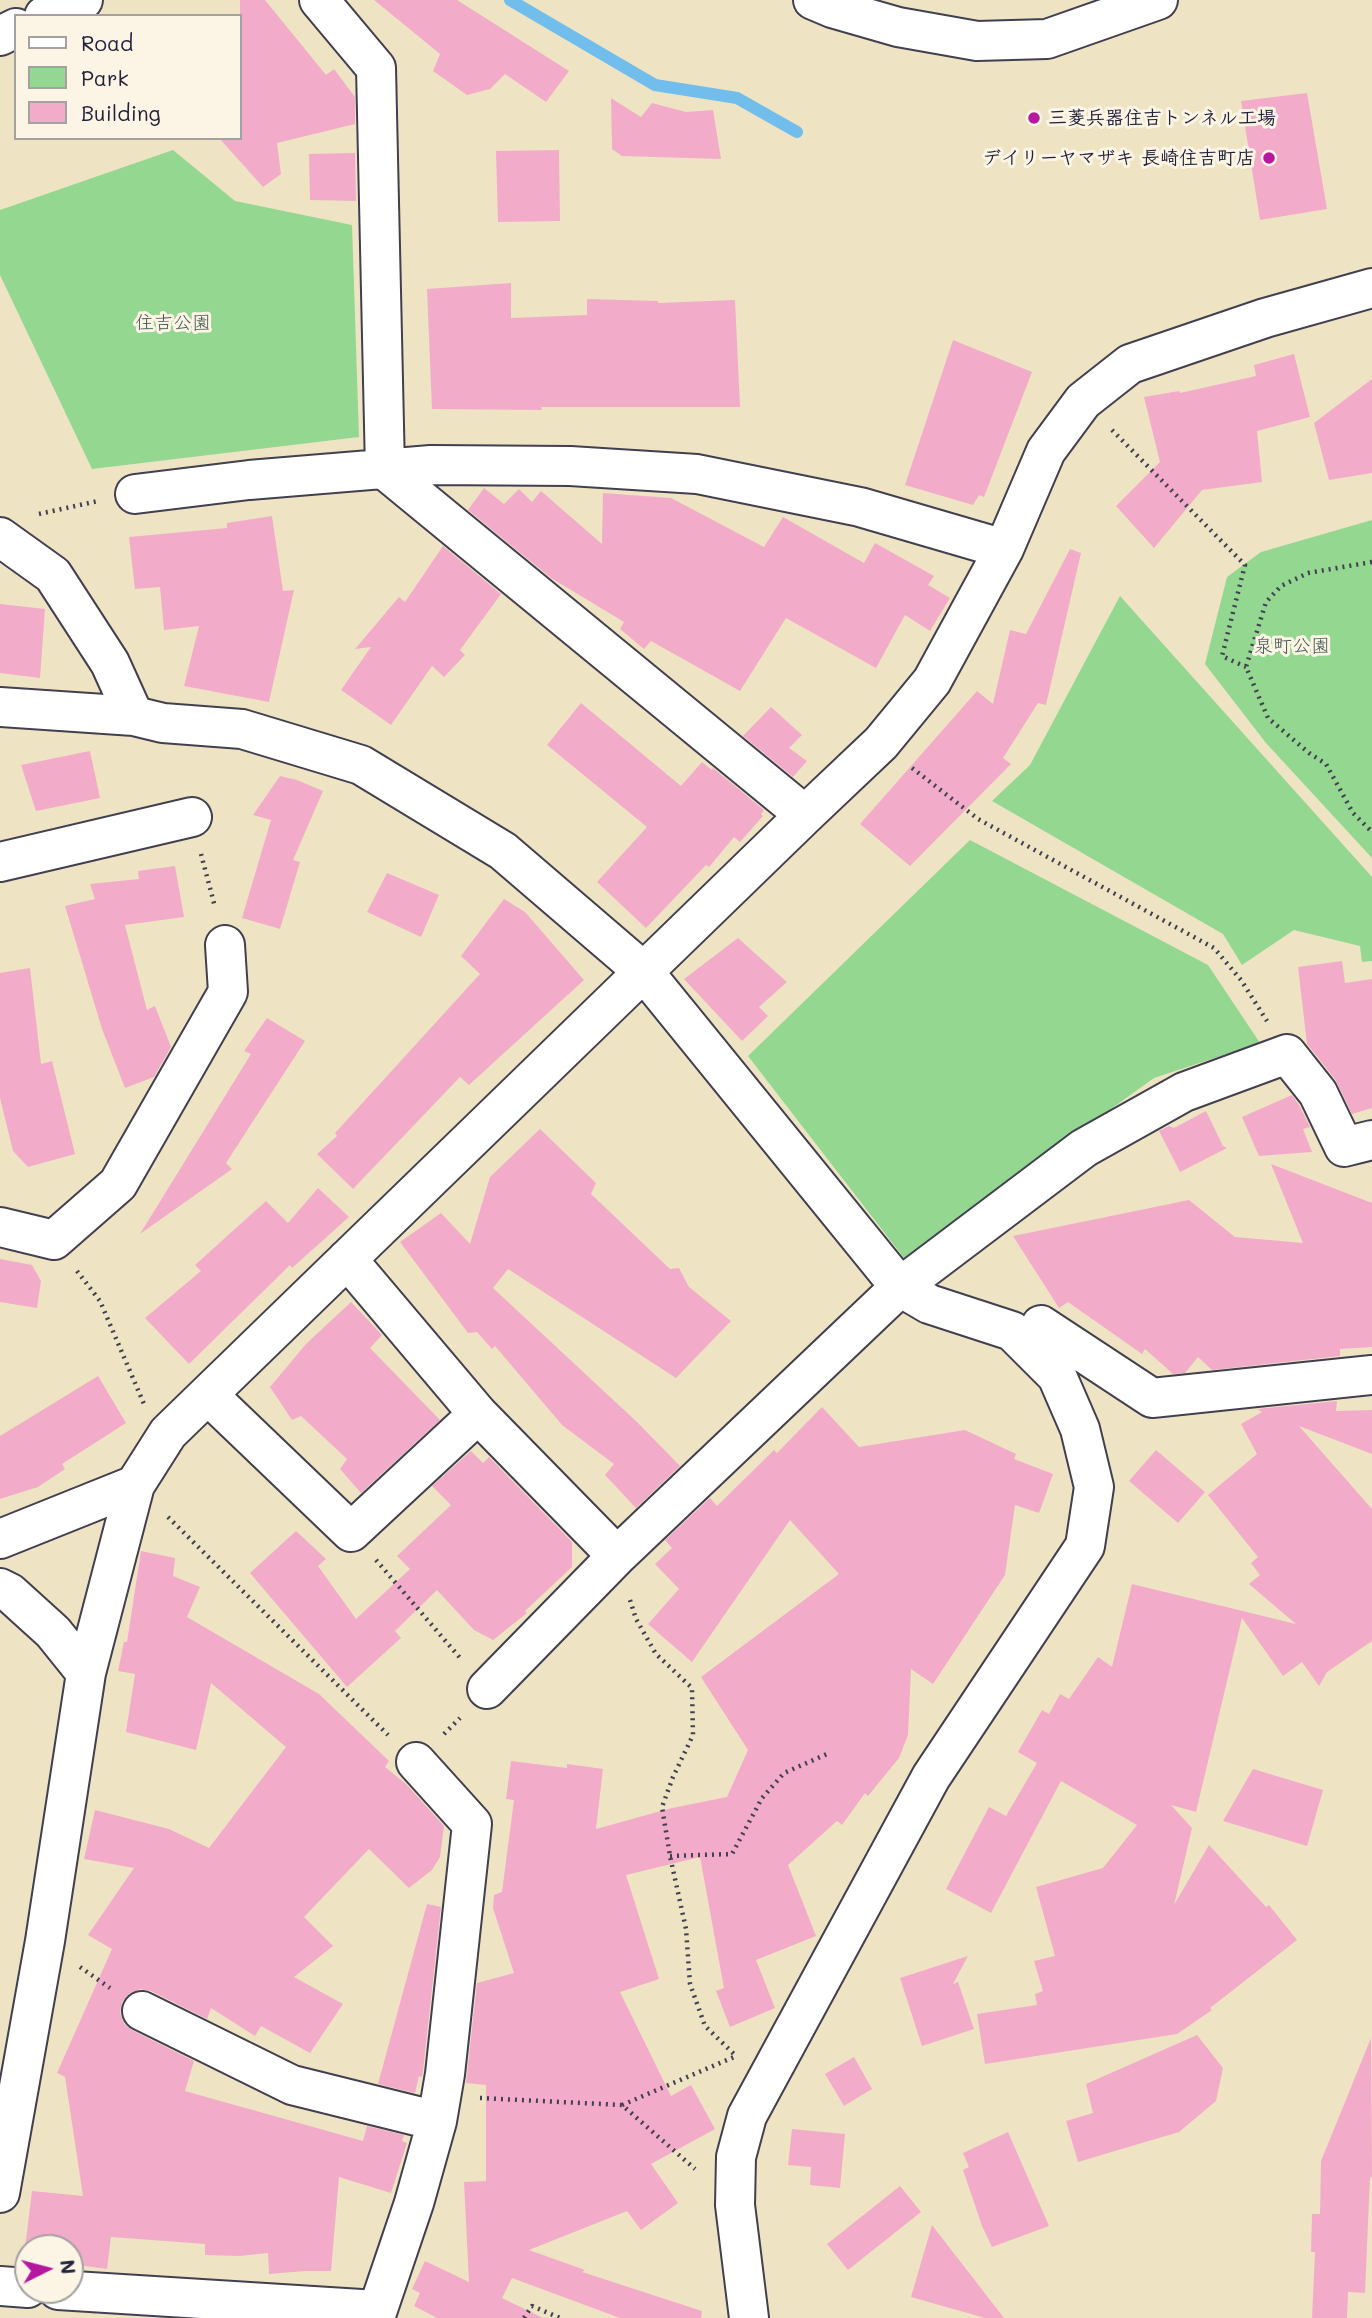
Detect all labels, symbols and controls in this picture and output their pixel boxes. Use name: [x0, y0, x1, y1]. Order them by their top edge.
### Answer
legend: [14, 14, 242, 140]
text: Road: [81, 29, 133, 56]
text: Park: [81, 64, 129, 91]
text: Building: [81, 99, 161, 126]
place label: 三菱兵器住吉トンネル工場: [1048, 107, 1276, 129]
marker: 三菱兵器住吉トンネル工場: [1026, 110, 1042, 126]
place label: デイリーヤマザキ 長崎住吉町店: [982, 147, 1255, 169]
marker: デイリーヤマザキ 長崎住吉町店: [1261, 150, 1277, 166]
park label: 住吉公園: [135, 312, 211, 334]
park label: 泉町公園: [1254, 635, 1330, 657]
north arrow: [14, 2234, 84, 2304]
text: N: [55, 2258, 82, 2275]

